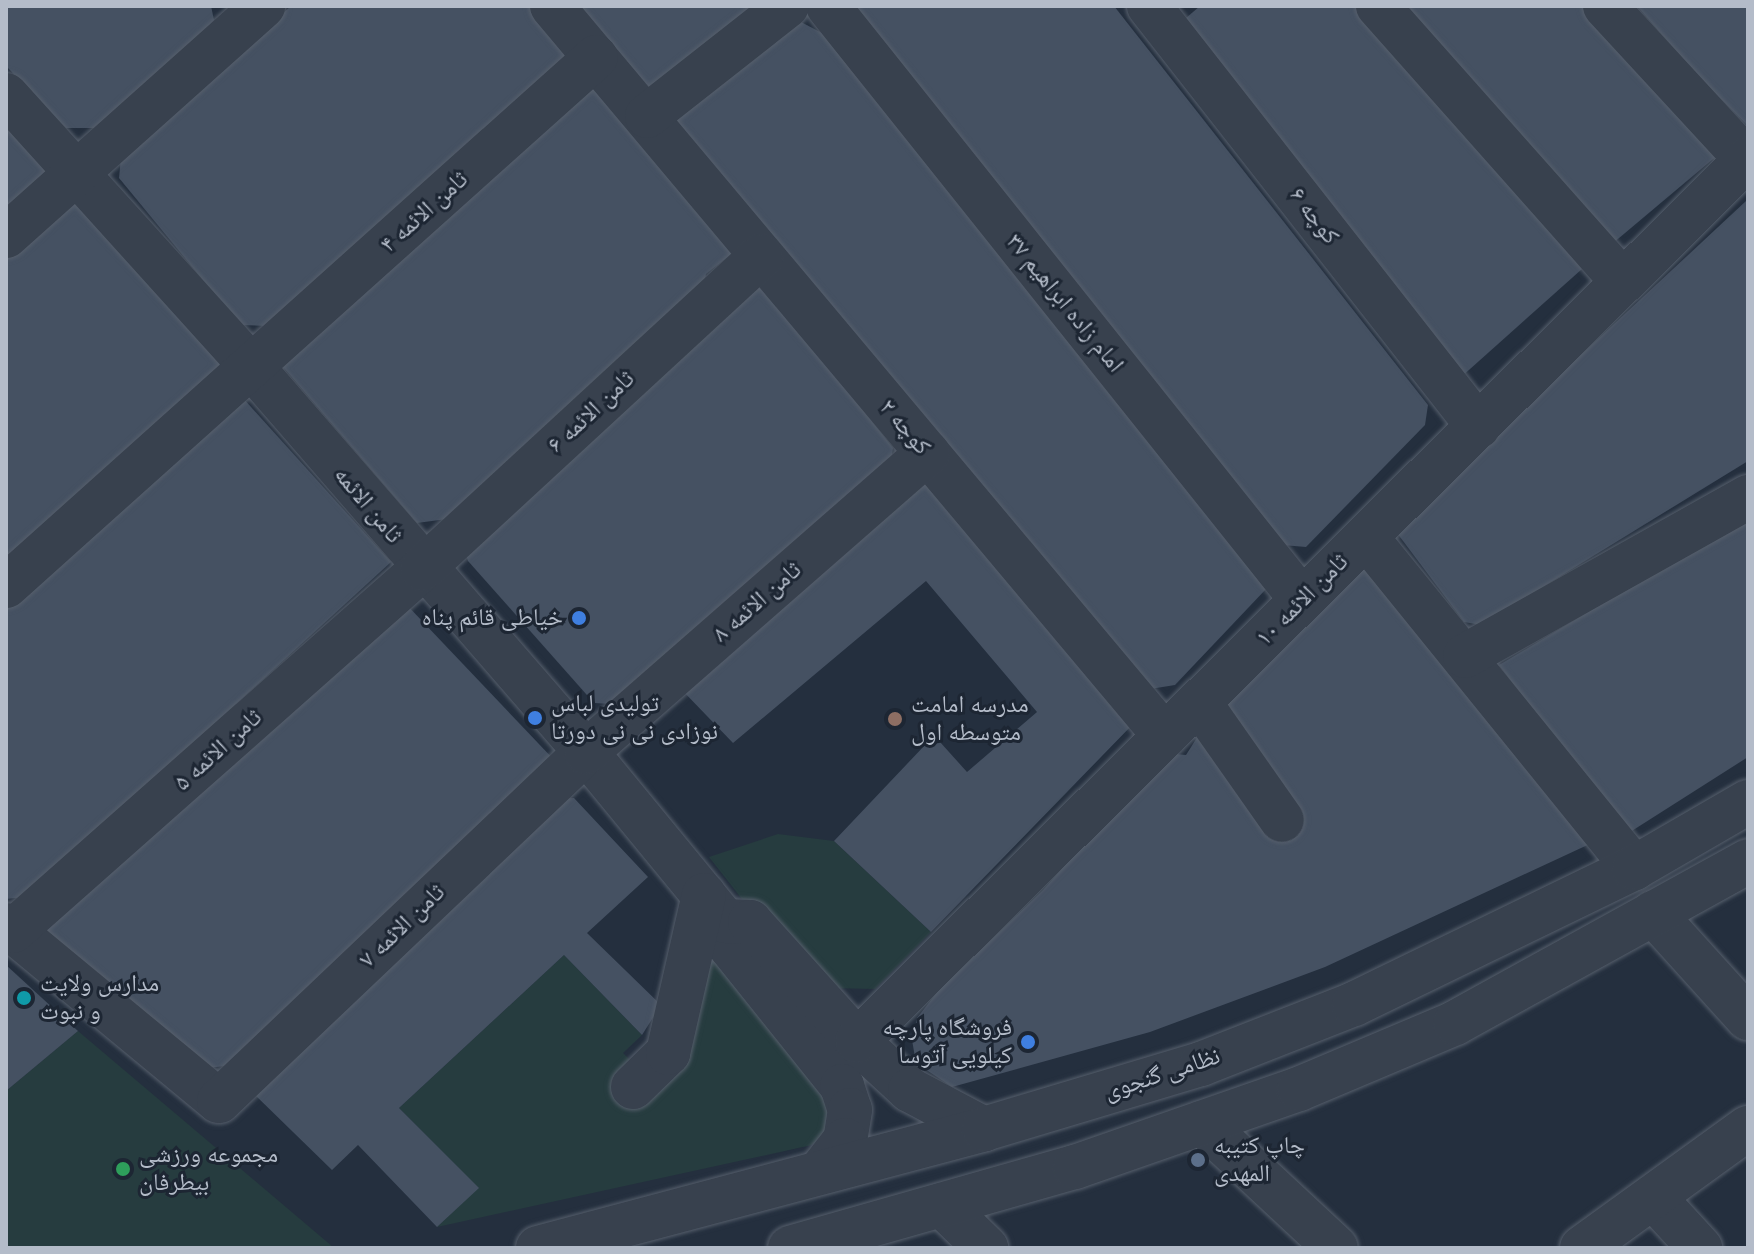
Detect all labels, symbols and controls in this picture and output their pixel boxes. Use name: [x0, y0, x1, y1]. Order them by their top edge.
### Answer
street label: ثامن الائمه ۴: [374, 165, 474, 259]
street label: کوچه ۶: [1283, 182, 1345, 250]
street label: امام زاده ابراهیم ۳۷: [1000, 228, 1130, 378]
street label: ثامن الائمه ۶: [542, 365, 640, 459]
street label: کوچه ۲: [873, 393, 937, 461]
street label: ثامن الائمه: [328, 461, 408, 549]
street label: ثامن الائمه ۱۰: [1250, 548, 1354, 652]
street label: ثامن الائمه ۸: [707, 556, 807, 648]
place label: خیاطی قائم پناه: [422, 604, 563, 632]
marker: خیاطی قائم پناه: [570, 609, 588, 627]
place label: تولیدی لباس نوزادی نی نی دورتا: [551, 690, 718, 746]
place label: مدرسه امامت متوسطه اول: [911, 691, 1029, 747]
street label: ثامن الائمه ۵: [168, 703, 268, 797]
marker: تولیدی لباس نوزادی نی نی دورتا: [526, 709, 544, 727]
marker: مدرسه امامت متوسطه اول: [886, 710, 904, 728]
street label: ثامن الائمه ۷: [353, 878, 451, 974]
place label: مدارس ولایت و نبوت: [40, 970, 159, 1026]
marker: مدارس ولایت و نبوت: [15, 989, 33, 1007]
place label: فروشگاه پارچه کیلویی آتوسا: [882, 1014, 1012, 1070]
marker: فروشگاه پارچه کیلویی آتوسا: [1019, 1033, 1037, 1051]
street label: نظامی گنجوی: [1100, 1042, 1224, 1106]
place label: چاپ‌ کتیبه المهدی: [1214, 1132, 1305, 1188]
place label: مجموعه ورزشی بیطرفان: [139, 1141, 278, 1197]
marker: چاپ‌ کتیبه المهدی: [1189, 1151, 1207, 1169]
marker: مجموعه ورزشی بیطرفان: [114, 1160, 132, 1178]

